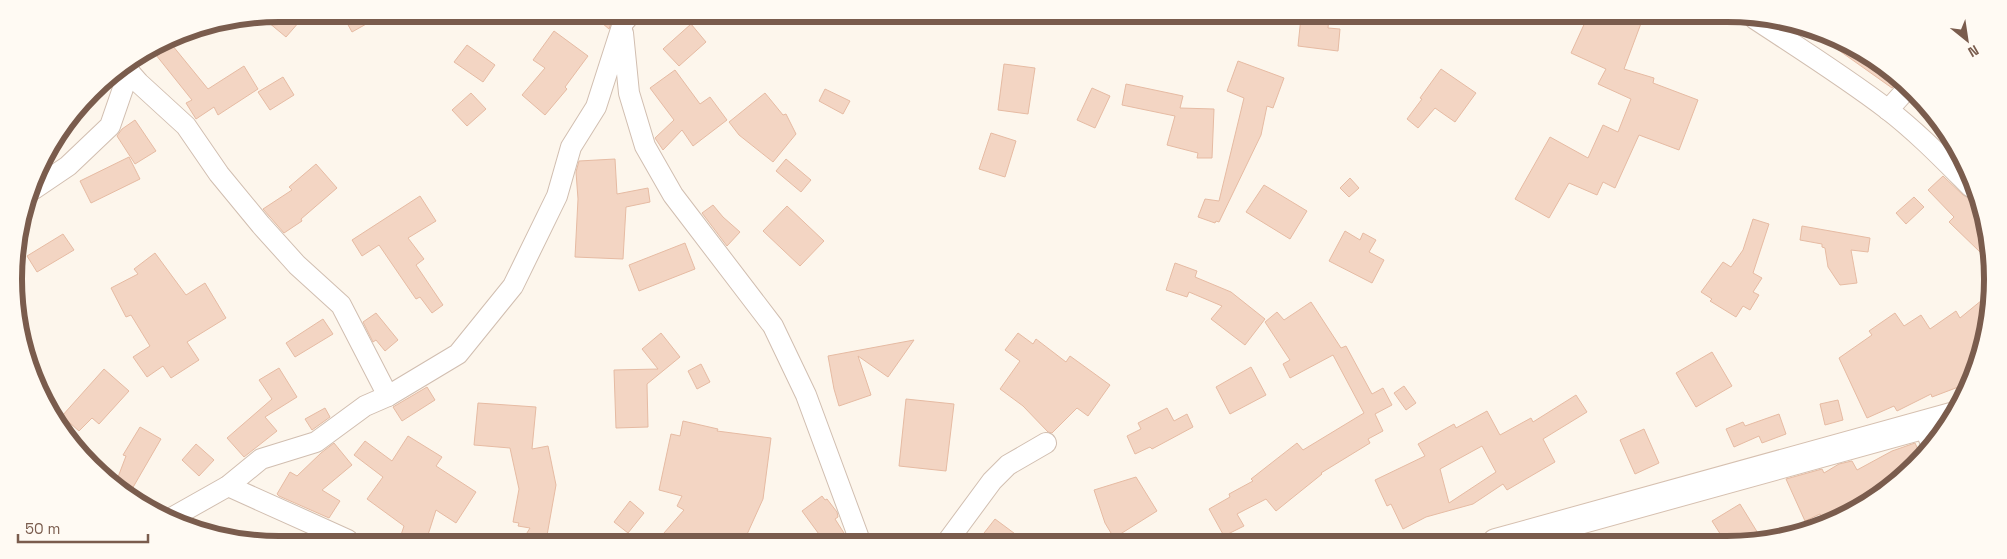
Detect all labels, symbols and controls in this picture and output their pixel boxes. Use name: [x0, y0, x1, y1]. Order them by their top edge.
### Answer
north arrow: [1942, 15, 1992, 65]
text: N: [1965, 41, 1982, 61]
scale bar: [18, 512, 148, 544]
text: 50 m: [25, 519, 60, 538]

